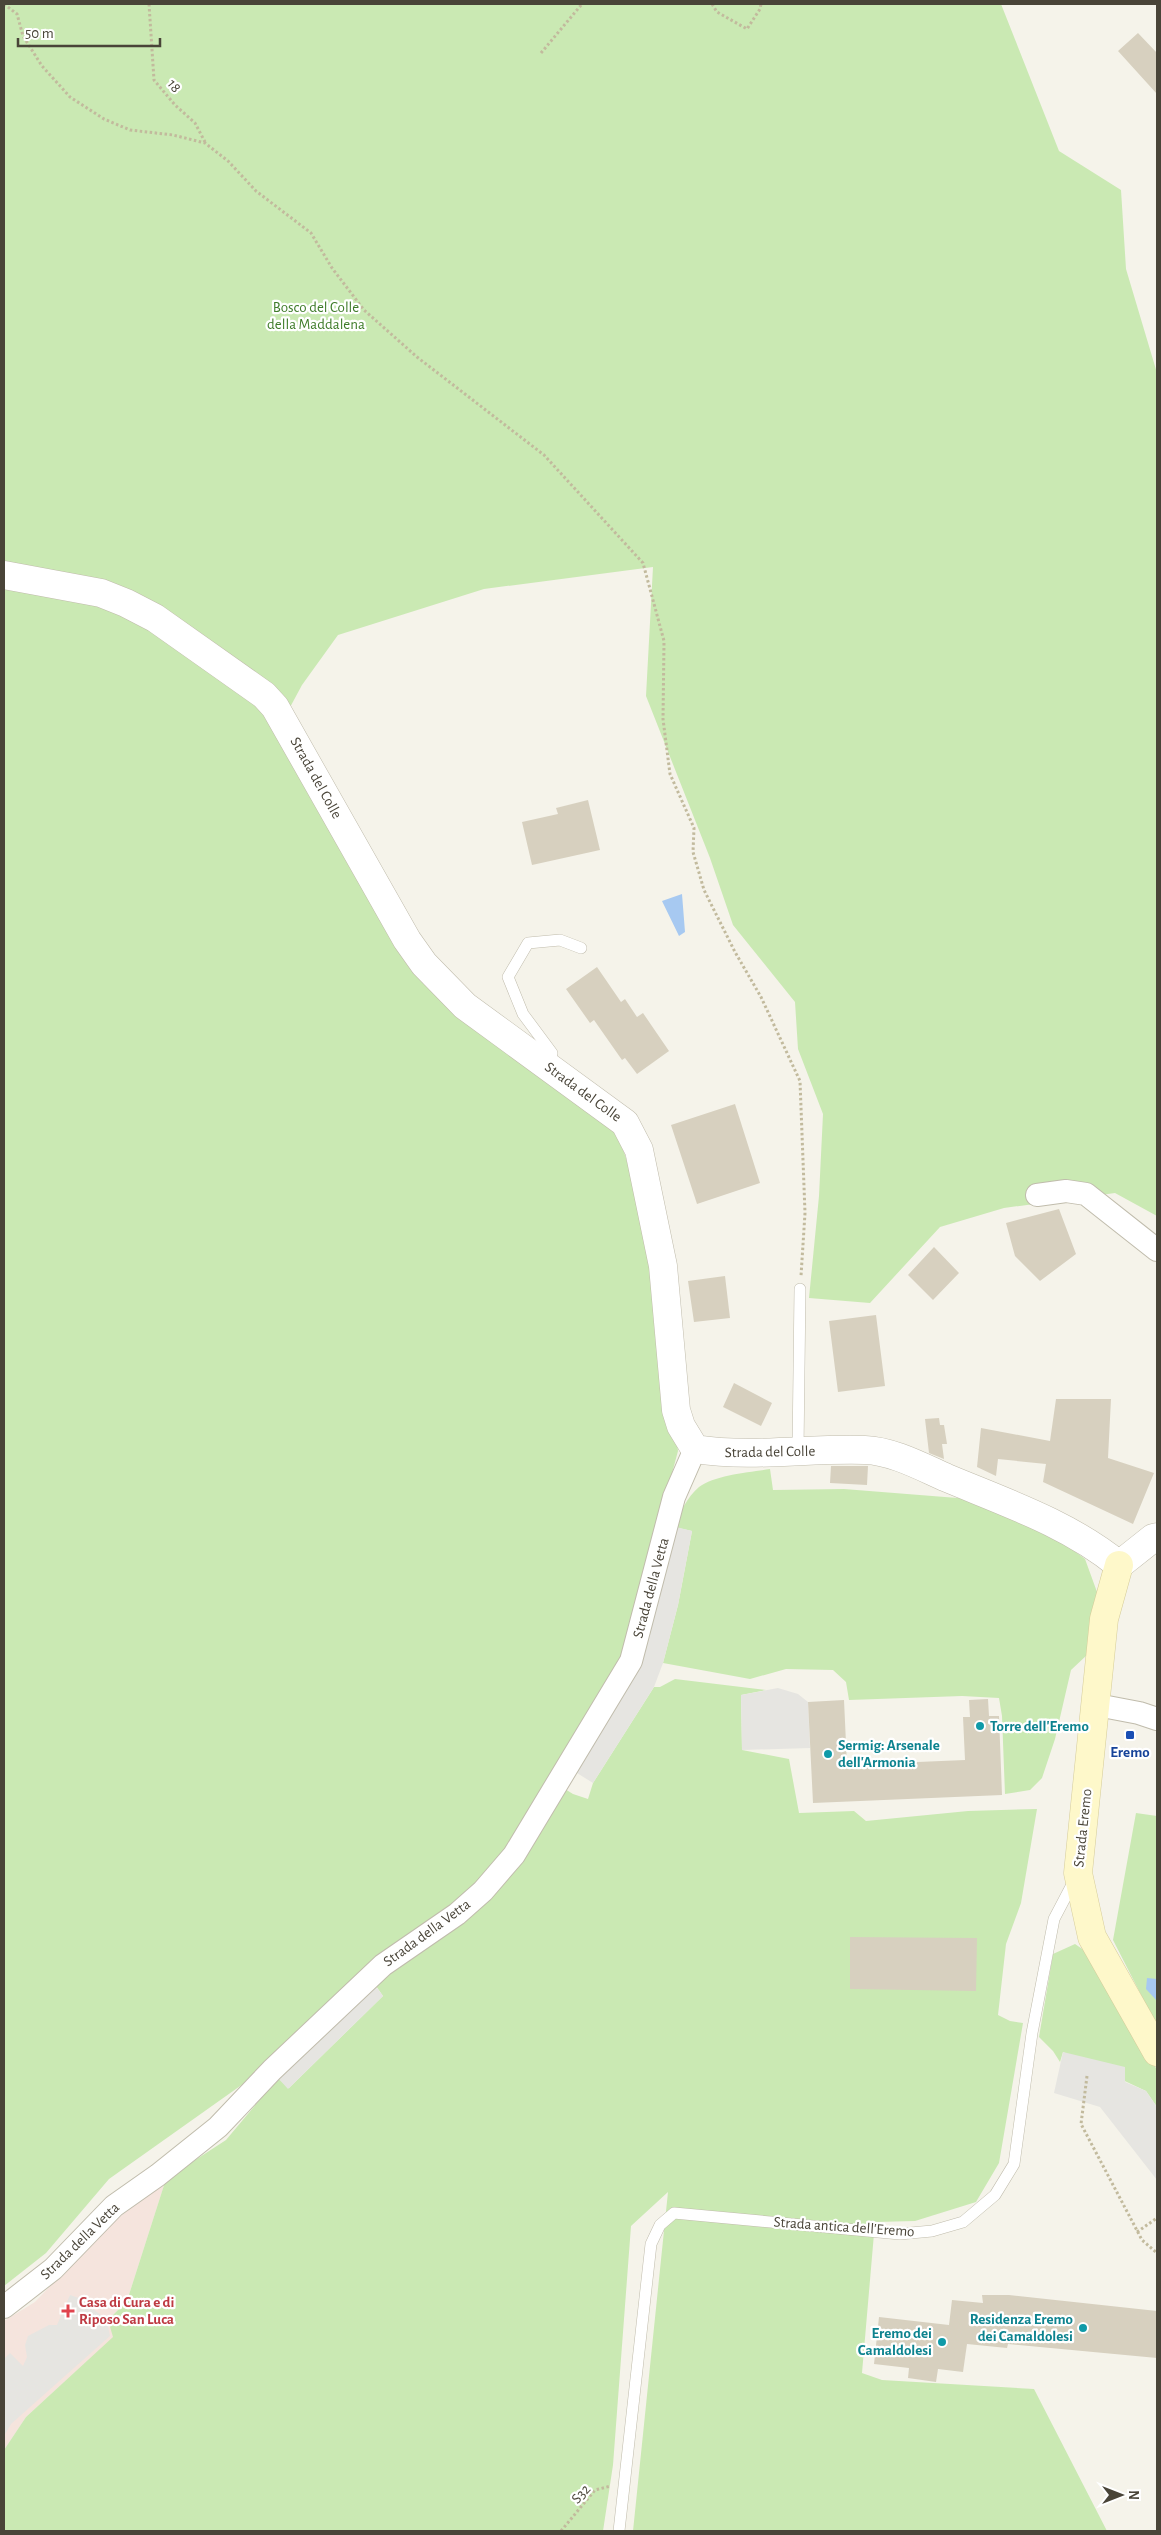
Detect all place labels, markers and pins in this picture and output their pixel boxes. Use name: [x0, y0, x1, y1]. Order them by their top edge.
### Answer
place label: Torre dell'Eremo: [990, 1719, 1089, 1734]
marker: Torre dell'Eremo: [974, 1720, 986, 1732]
marker: Eremo: [1124, 1729, 1136, 1741]
place label: Sermig: Arsenale dell'Armonia: [838, 1738, 940, 1770]
place label: Eremo: [1110, 1745, 1150, 1760]
marker: Sermig: Arsenale dell'Armonia: [822, 1748, 834, 1760]
place label: Casa di Cura e di Riposo San Luca: [79, 2295, 174, 2327]
marker: Casa di Cura e di Riposo San Luca: [61, 2304, 75, 2318]
place label: Residenza Eremo dei Camaldolesi: [970, 2312, 1073, 2344]
marker: Residenza Eremo dei Camaldolesi: [1077, 2322, 1089, 2334]
place label: Eremo dei Camaldolesi: [858, 2326, 932, 2358]
marker: Eremo dei Camaldolesi: [936, 2336, 948, 2348]

